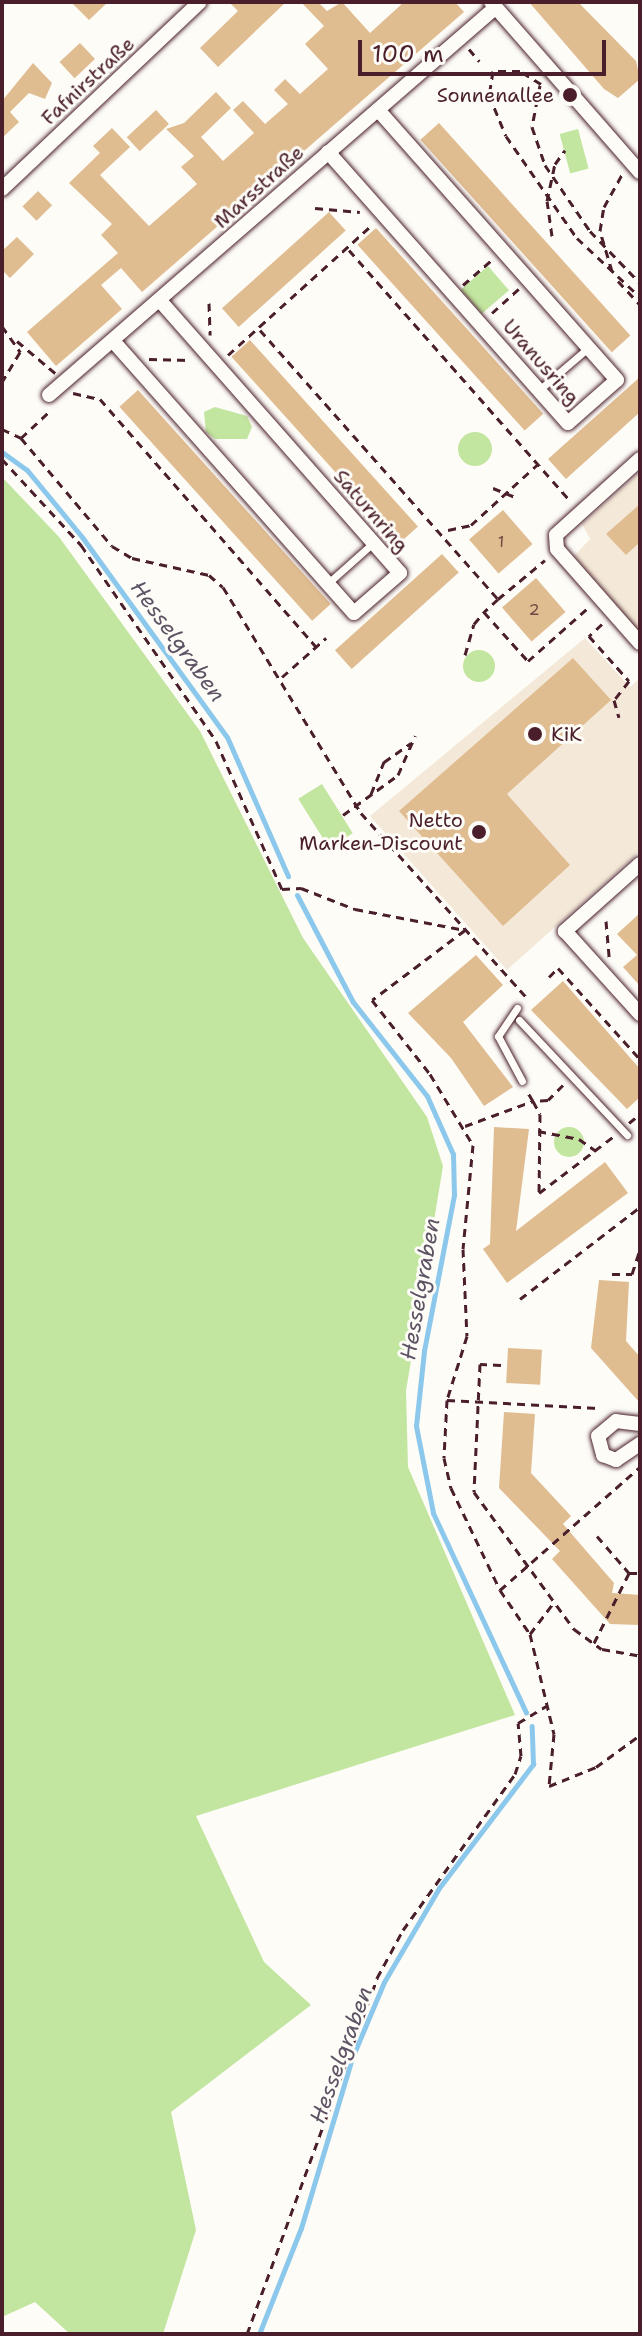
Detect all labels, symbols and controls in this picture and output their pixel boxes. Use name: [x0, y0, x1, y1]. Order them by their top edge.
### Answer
scale bar: [362, 24, 610, 74]
street label: Fafnirstraße: [37, 32, 139, 130]
text: 100 m: [372, 38, 444, 70]
place label: Sonnenallee: [437, 83, 554, 107]
marker: Sonnenallee: [561, 86, 579, 104]
street label: Marsstraße: [209, 140, 309, 234]
street label: Uranusring: [497, 314, 585, 410]
street label: Saturnring: [328, 465, 414, 557]
house number: 1: [498, 532, 504, 552]
water label: Hesselgraben: [125, 575, 231, 707]
house number: 2: [528, 600, 540, 620]
place label: KiK: [551, 722, 582, 746]
marker: KiK: [526, 725, 544, 743]
place label: Netto Marken-Discount: [299, 808, 463, 855]
marker: Netto Marken-Discount: [470, 823, 488, 841]
water label: Hesselgraben: [395, 1216, 445, 1362]
water label: Hesselgraben: [304, 1983, 378, 2127]

